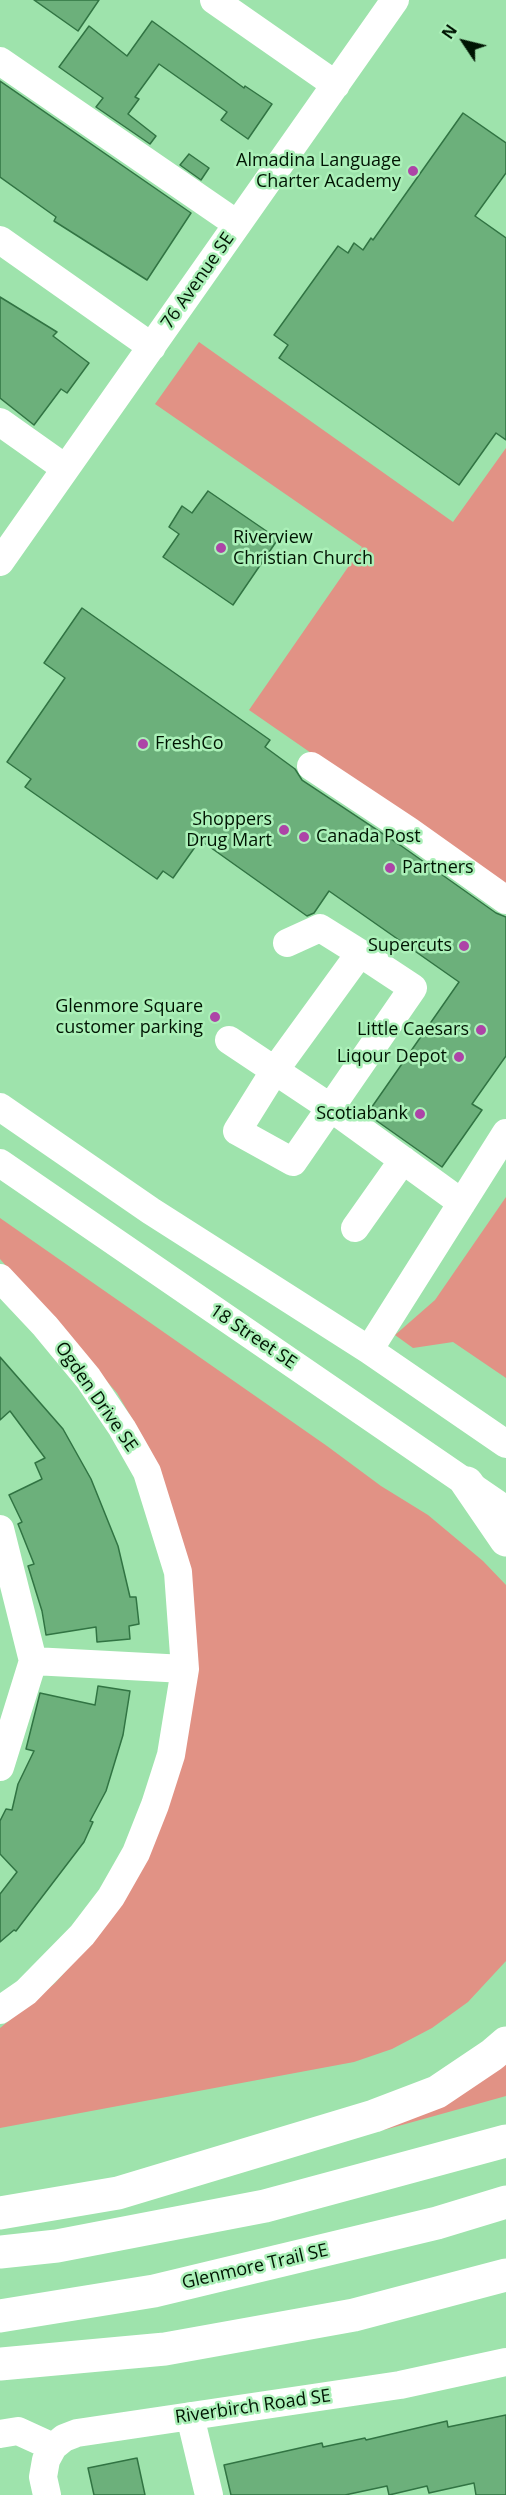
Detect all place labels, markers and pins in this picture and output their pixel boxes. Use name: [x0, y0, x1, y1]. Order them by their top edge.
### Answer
place label: Almadina Language Charter Academy: [236, 150, 401, 192]
marker: Almadina Language Charter Academy: [406, 164, 420, 178]
place label: Riverview Christian Church: [233, 527, 373, 570]
marker: Riverview Christian Church: [214, 541, 228, 555]
place label: FreshCo: [155, 733, 224, 755]
marker: FreshCo: [136, 737, 150, 751]
place label: Shoppers Drug Mart: [186, 809, 272, 852]
marker: Shoppers Drug Mart: [277, 823, 291, 837]
place label: Canada Post: [316, 826, 421, 848]
marker: Canada Post: [297, 830, 311, 844]
place label: Partners: [402, 857, 474, 879]
marker: Partners: [383, 861, 397, 875]
place label: Supercuts: [368, 935, 452, 957]
marker: Supercuts: [457, 939, 471, 953]
place label: Glenmore Square customer parking: [55, 996, 203, 1038]
marker: Glenmore Square customer parking: [208, 1010, 222, 1024]
place label: Little Caesars: [357, 1019, 469, 1041]
marker: Little Caesars: [474, 1023, 488, 1037]
place label: Liqour Depot: [337, 1046, 447, 1068]
marker: Liqour Depot: [452, 1050, 466, 1064]
place label: Scotiabank: [316, 1103, 408, 1125]
marker: Scotiabank: [413, 1107, 427, 1121]

